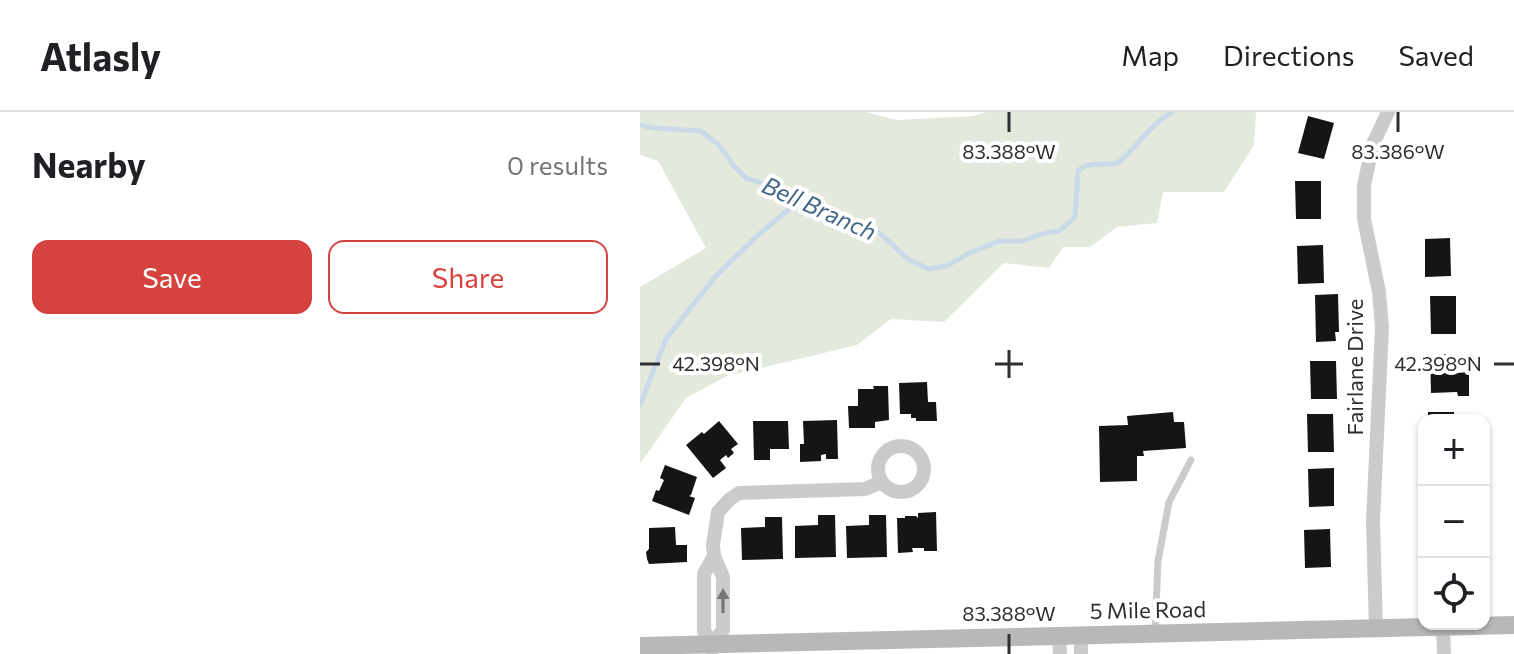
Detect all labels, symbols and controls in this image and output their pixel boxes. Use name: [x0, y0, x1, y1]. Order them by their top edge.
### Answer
text: Atlasly: [40, 32, 161, 79]
text: Map: [1121, 38, 1179, 72]
text: Directions: [1223, 38, 1354, 72]
text: Saved: [1398, 38, 1474, 72]
text: 83.388°W: [962, 139, 1056, 163]
text: 83.386°W: [1351, 139, 1445, 163]
text: Nearby: [32, 143, 146, 185]
text: 0 results: [507, 149, 608, 180]
water label: Bell Branch: [758, 170, 881, 246]
button: Save: [32, 240, 312, 314]
button: Share: [328, 240, 608, 314]
street label: Fairlane Drive: [1341, 299, 1368, 435]
text: 42.398°N: [672, 351, 760, 375]
text: 42.398°N: [1394, 351, 1482, 375]
map controls: [1418, 414, 1490, 630]
button: +: [1418, 414, 1490, 486]
button: −: [1418, 486, 1490, 558]
button: locate: [1418, 558, 1490, 630]
one-way arrow: [717, 588, 729, 613]
street label: 5 Mile Road: [1090, 595, 1206, 624]
text: 83.388°W: [962, 601, 1056, 625]

